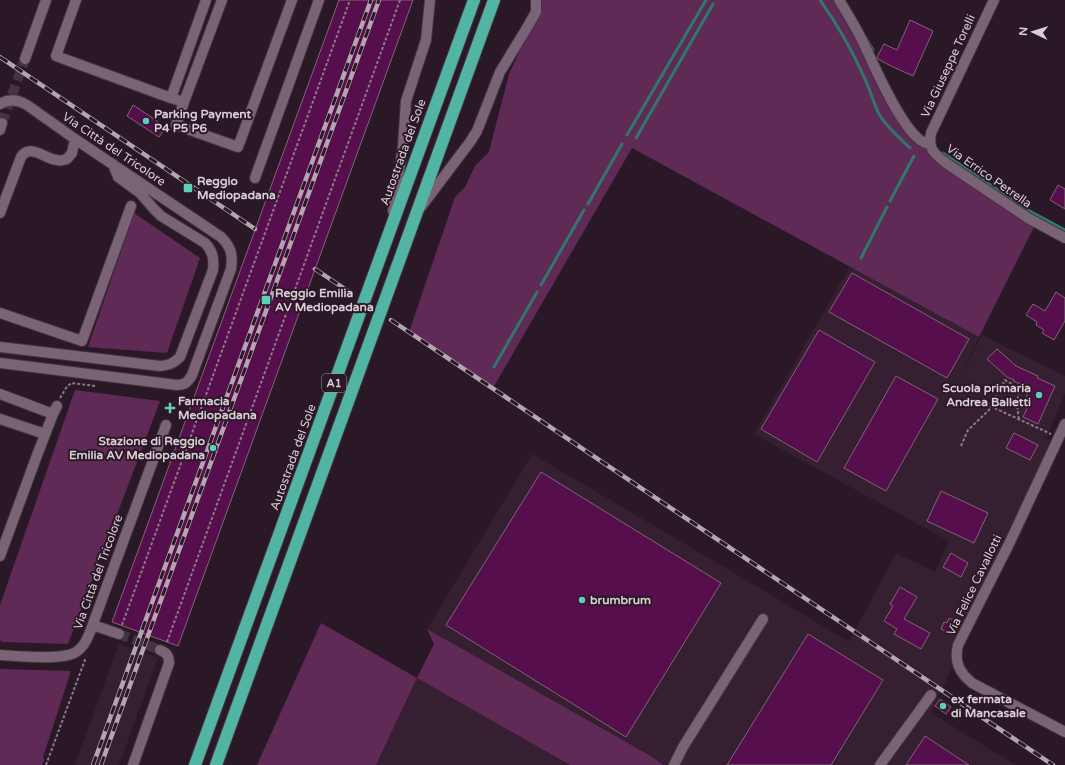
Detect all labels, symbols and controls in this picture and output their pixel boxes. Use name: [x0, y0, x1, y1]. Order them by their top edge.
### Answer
street label: Via Giuseppe Torelli: [918, 12, 978, 120]
north arrow: [1013, 12, 1053, 52]
text: N: [1017, 26, 1030, 36]
street label: Autostrada del Sole: [377, 97, 429, 207]
place label: Parking Payment P4 P5 P6: [154, 107, 251, 135]
street label: Via Città del Tricolore: [60, 109, 168, 189]
marker: Parking Payment P4 P5 P6: [141, 116, 151, 126]
street label: Via Errico Petrella: [944, 141, 1034, 211]
place label: Reggio Mediopadana: [197, 174, 276, 203]
marker: Reggio Mediopadana: [182, 182, 194, 194]
place label: Reggio Emilia AV Mediopadana: [275, 286, 374, 315]
marker: Reggio Emilia AV Mediopadana: [260, 294, 272, 306]
road number: A1: [322, 374, 346, 392]
place label: Scuola primaria Andrea Balletti: [943, 381, 1031, 409]
marker: Scuola primaria Andrea Balletti: [1034, 390, 1044, 400]
place label: Farmacia Mediopadana: [178, 394, 257, 423]
street label: Autostrada del Sole: [267, 402, 319, 512]
marker: Farmacia Mediopadana: [165, 403, 175, 413]
place label: Stazione di Reggio Emilia AV Mediopadana: [69, 434, 205, 463]
marker: Stazione di Reggio Emilia AV Mediopadana: [208, 443, 218, 453]
street label: Via Città del Tricolore: [71, 512, 125, 631]
street label: Via Felice Cavallotti: [944, 532, 1004, 638]
place label: brumbrum: [590, 593, 651, 607]
marker: brumbrum: [577, 595, 587, 605]
place label: ex fermata di Mancasale: [951, 692, 1026, 720]
marker: ex fermata di Mancasale: [938, 701, 948, 711]

